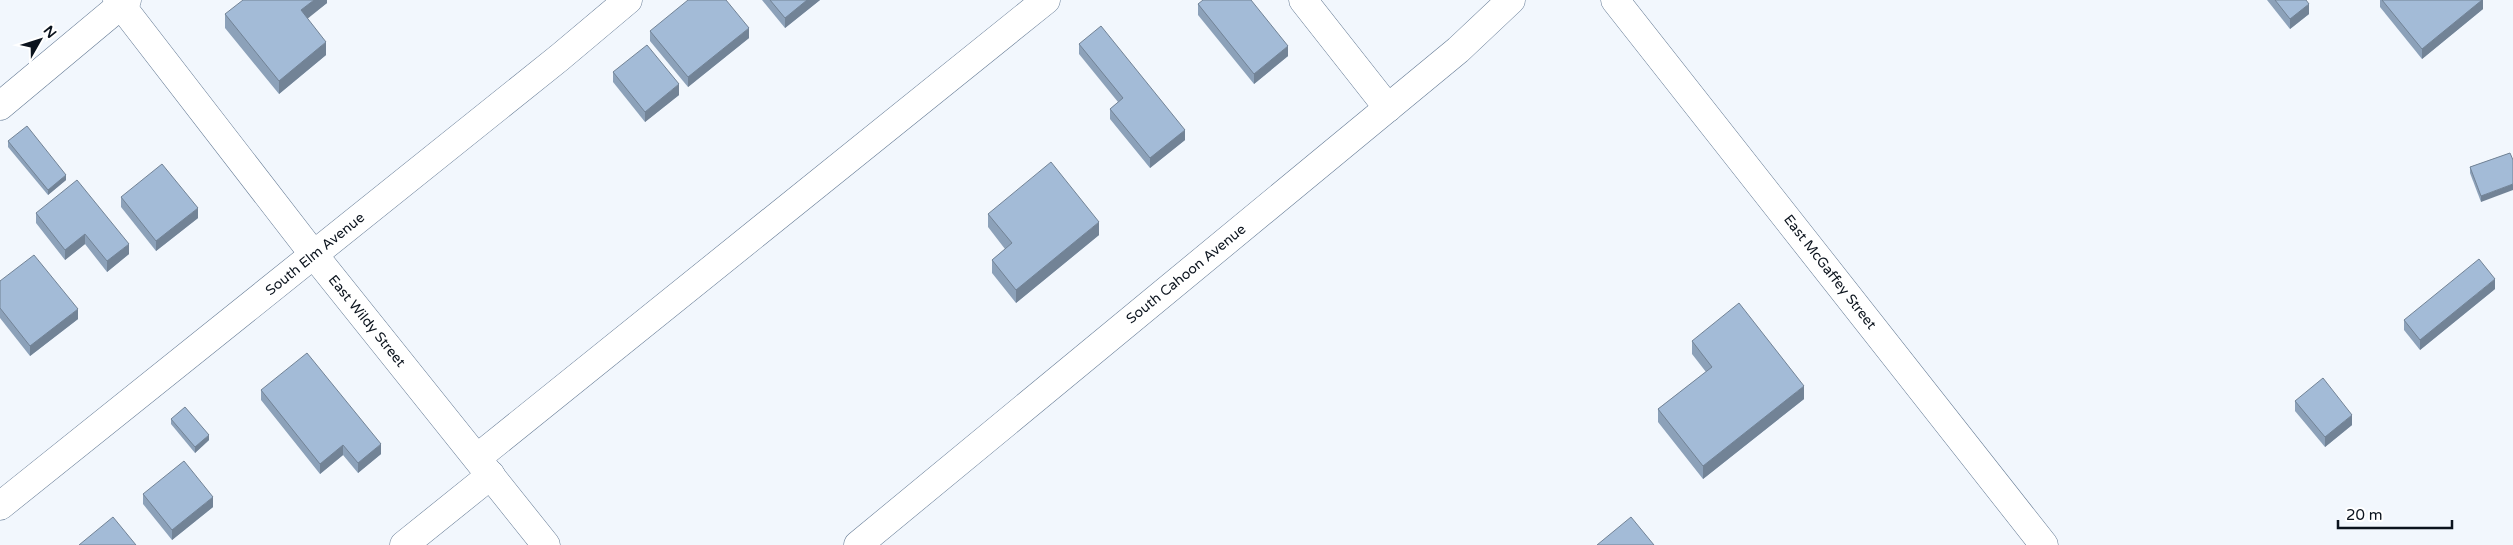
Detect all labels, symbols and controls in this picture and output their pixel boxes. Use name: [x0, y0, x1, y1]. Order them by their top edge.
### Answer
north arrow: [15, 15, 65, 65]
text: N: [40, 22, 60, 42]
street label: South Elm Avenue: [262, 209, 368, 299]
street label: East McGaffey Street: [1780, 211, 1880, 333]
street label: South Cahoon Avenue: [1123, 221, 1249, 327]
street label: East Wildy Street: [325, 272, 410, 371]
scale bar: [2338, 498, 2452, 530]
text: 20 m: [2346, 506, 2383, 524]

